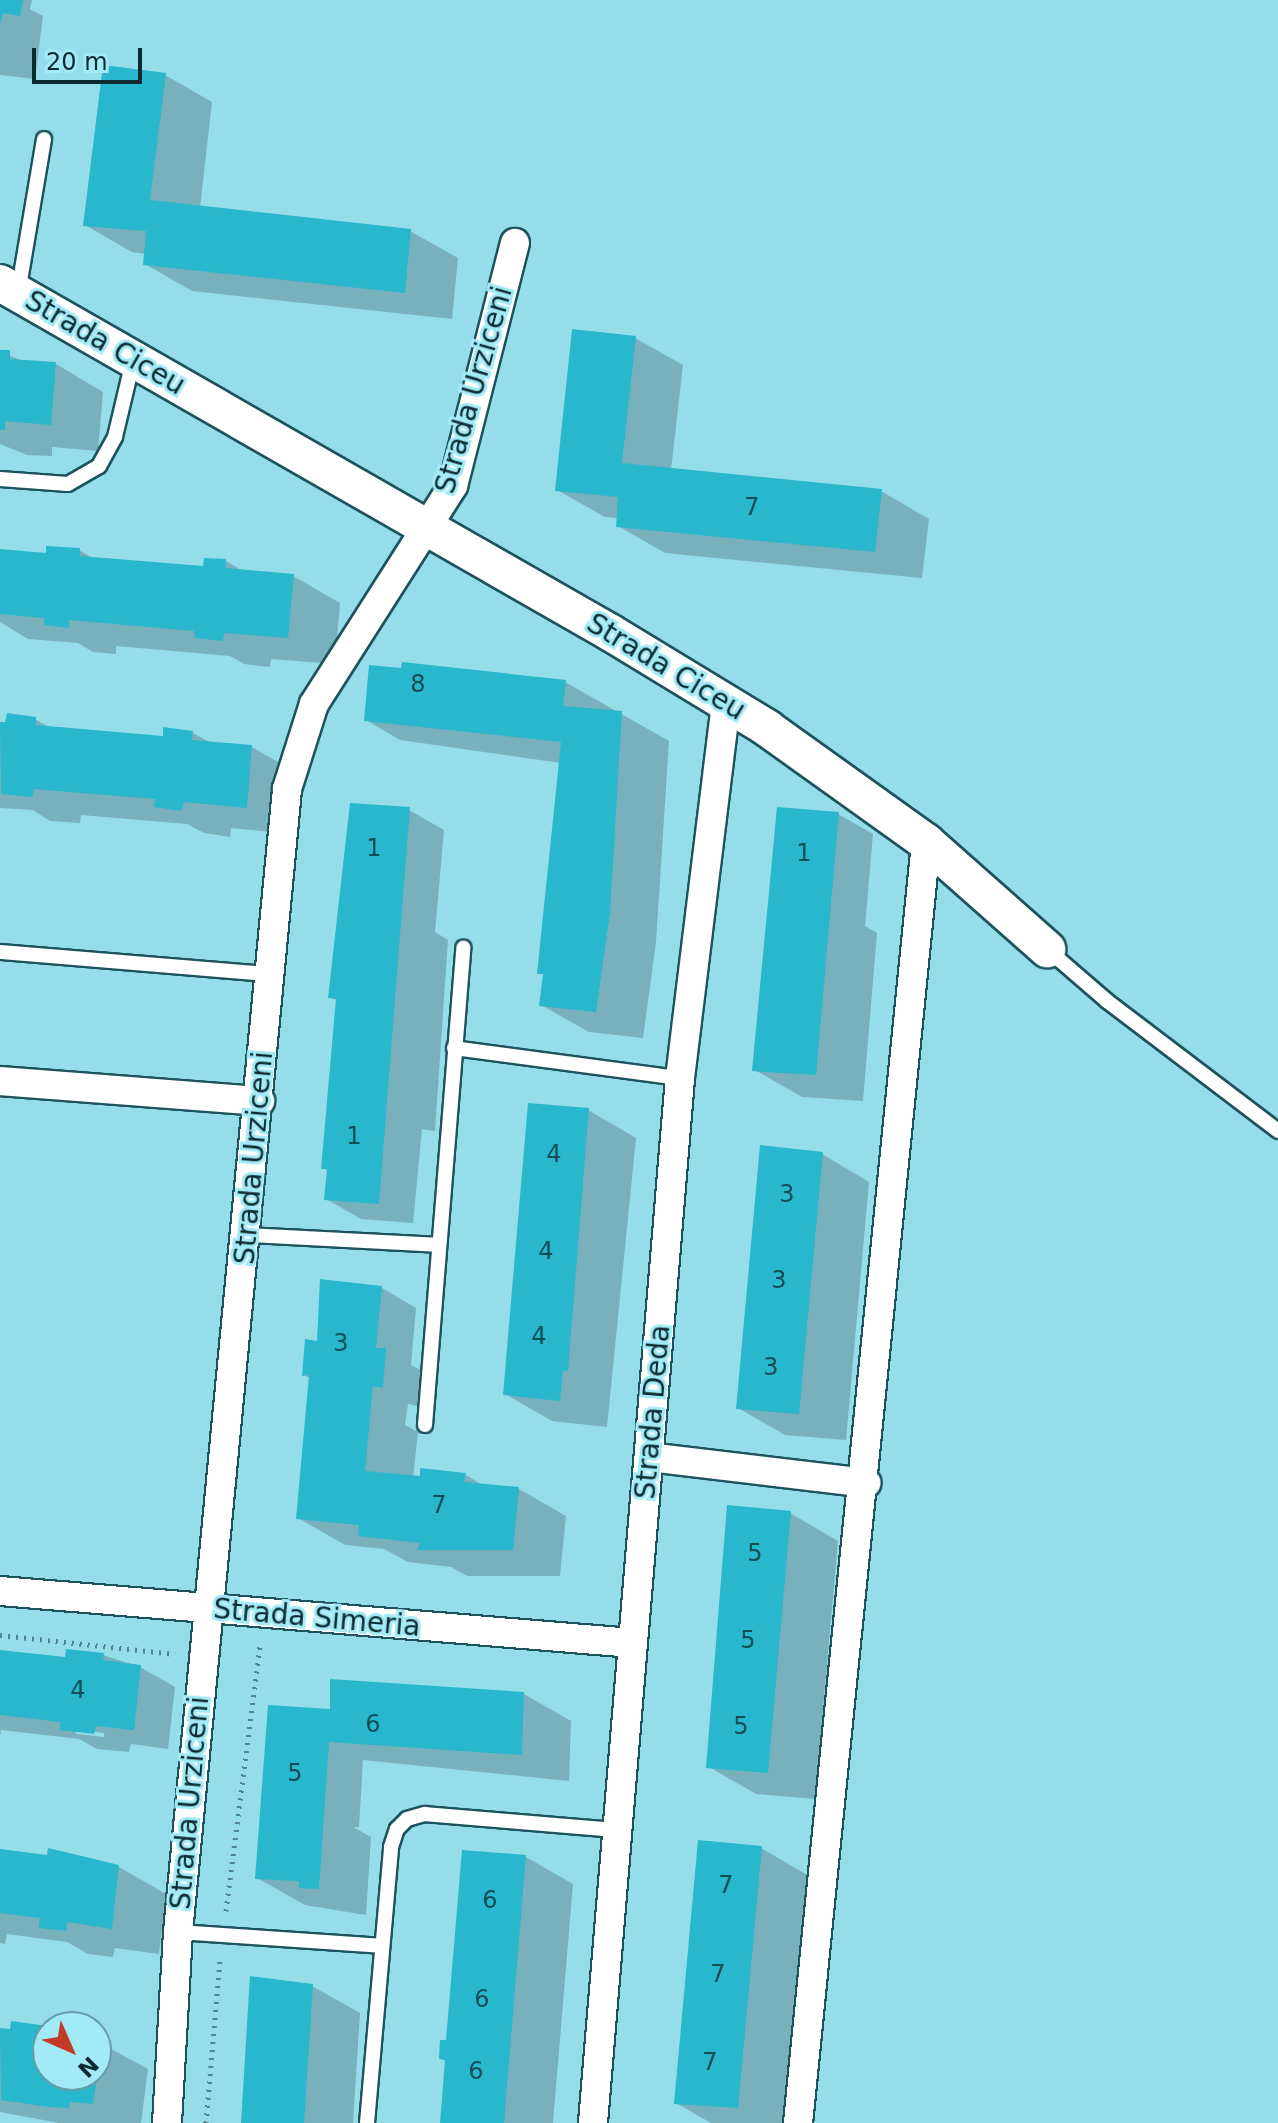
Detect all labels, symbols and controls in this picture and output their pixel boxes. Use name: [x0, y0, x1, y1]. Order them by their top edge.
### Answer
scale bar: [36, 32, 146, 82]
text: 20 m: [46, 48, 108, 76]
street label: Strada Urziceni: [428, 283, 520, 497]
street label: Strada Ciceu: [19, 284, 191, 402]
house number: 7: [744, 494, 760, 522]
street label: Strada Ciceu: [581, 607, 751, 727]
house number: 8: [410, 671, 426, 699]
house number: 1: [366, 835, 382, 863]
house number: 1: [796, 840, 812, 868]
street label: Strada Urziceni: [228, 1050, 280, 1266]
house number: 1: [346, 1123, 362, 1151]
house number: 4: [546, 1141, 562, 1169]
house number: 3: [779, 1181, 795, 1209]
house number: 4: [538, 1238, 554, 1266]
house number: 3: [771, 1267, 787, 1295]
house number: 4: [531, 1323, 547, 1351]
street label: Strada Deda: [629, 1323, 677, 1501]
house number: 3: [333, 1330, 349, 1358]
house number: 3: [763, 1354, 779, 1382]
house number: 7: [431, 1492, 447, 1520]
house number: 5: [747, 1540, 763, 1568]
street label: Strada Simeria: [212, 1592, 422, 1644]
house number: 5: [740, 1627, 756, 1655]
house number: 4: [70, 1677, 86, 1705]
street label: Strada Urziceni: [164, 1695, 216, 1911]
house number: 6: [365, 1711, 381, 1739]
house number: 5: [733, 1713, 749, 1741]
house number: 5: [287, 1760, 303, 1788]
house number: 7: [718, 1872, 734, 1900]
house number: 6: [482, 1887, 498, 1915]
house number: 7: [710, 1961, 726, 1989]
house number: 6: [474, 1986, 490, 2014]
north arrow: [32, 2011, 112, 2091]
house number: 7: [702, 2049, 718, 2077]
text: N: [73, 2052, 103, 2082]
house number: 6: [468, 2058, 484, 2086]

